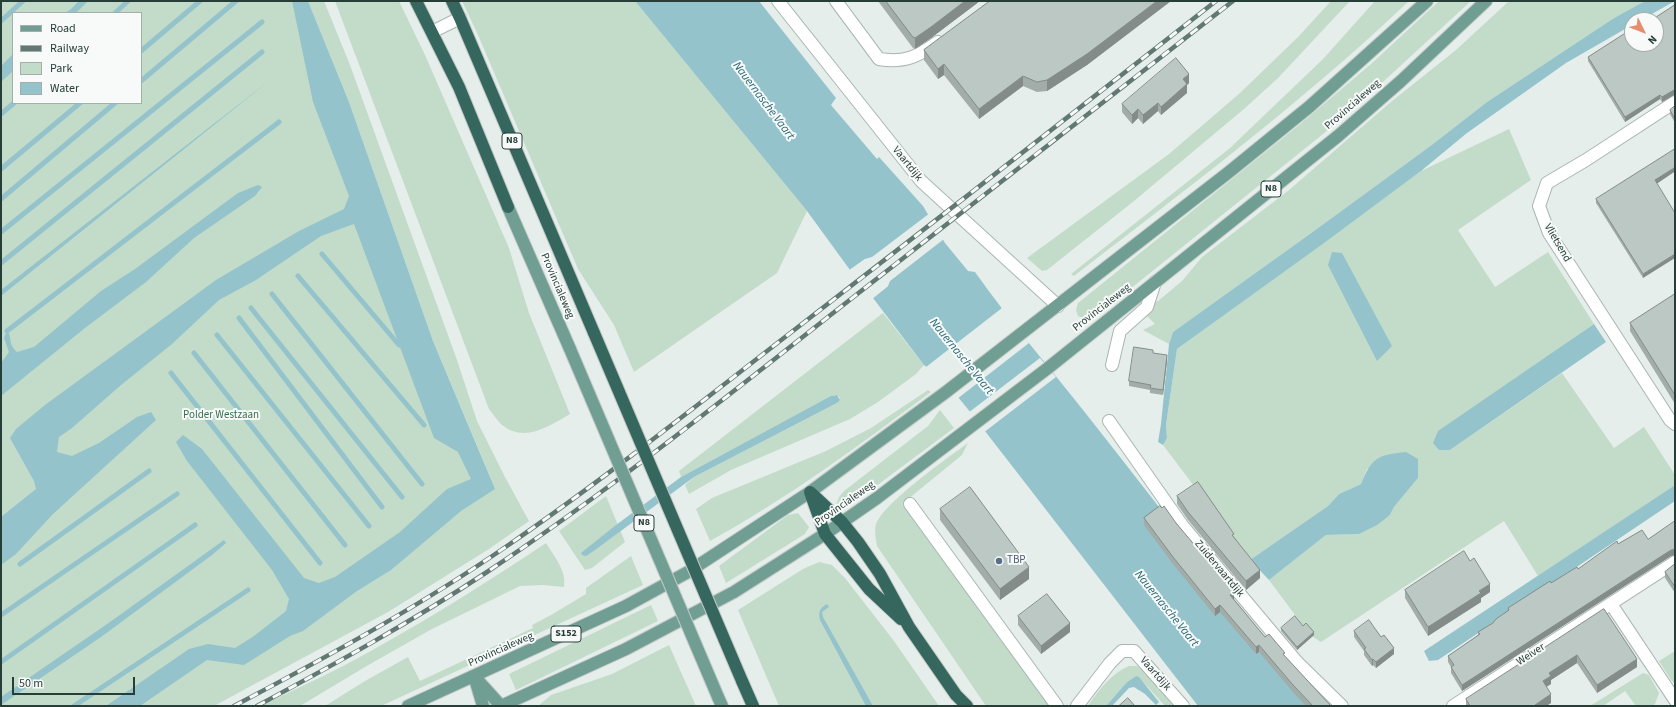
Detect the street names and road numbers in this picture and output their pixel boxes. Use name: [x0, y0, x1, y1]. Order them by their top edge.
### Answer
street label: Provincialeweg: [1322, 77, 1384, 133]
road number: N8: [502, 133, 522, 149]
street label: Vaartdijk: [889, 144, 925, 184]
road number: N8: [1261, 181, 1281, 197]
street label: Vlietsend: [1541, 221, 1573, 265]
street label: Provincialeweg: [537, 251, 577, 321]
street label: Provincialeweg: [1070, 281, 1134, 335]
street label: Provincialeweg: [813, 479, 877, 529]
road number: N8: [634, 515, 654, 531]
street label: Zuidervaartdijk: [1191, 538, 1247, 600]
road number: S152: [551, 626, 581, 642]
street label: Provincialeweg: [466, 630, 536, 670]
street label: Weiver: [1514, 641, 1548, 669]
street label: Vaartdijk: [1137, 654, 1173, 694]

